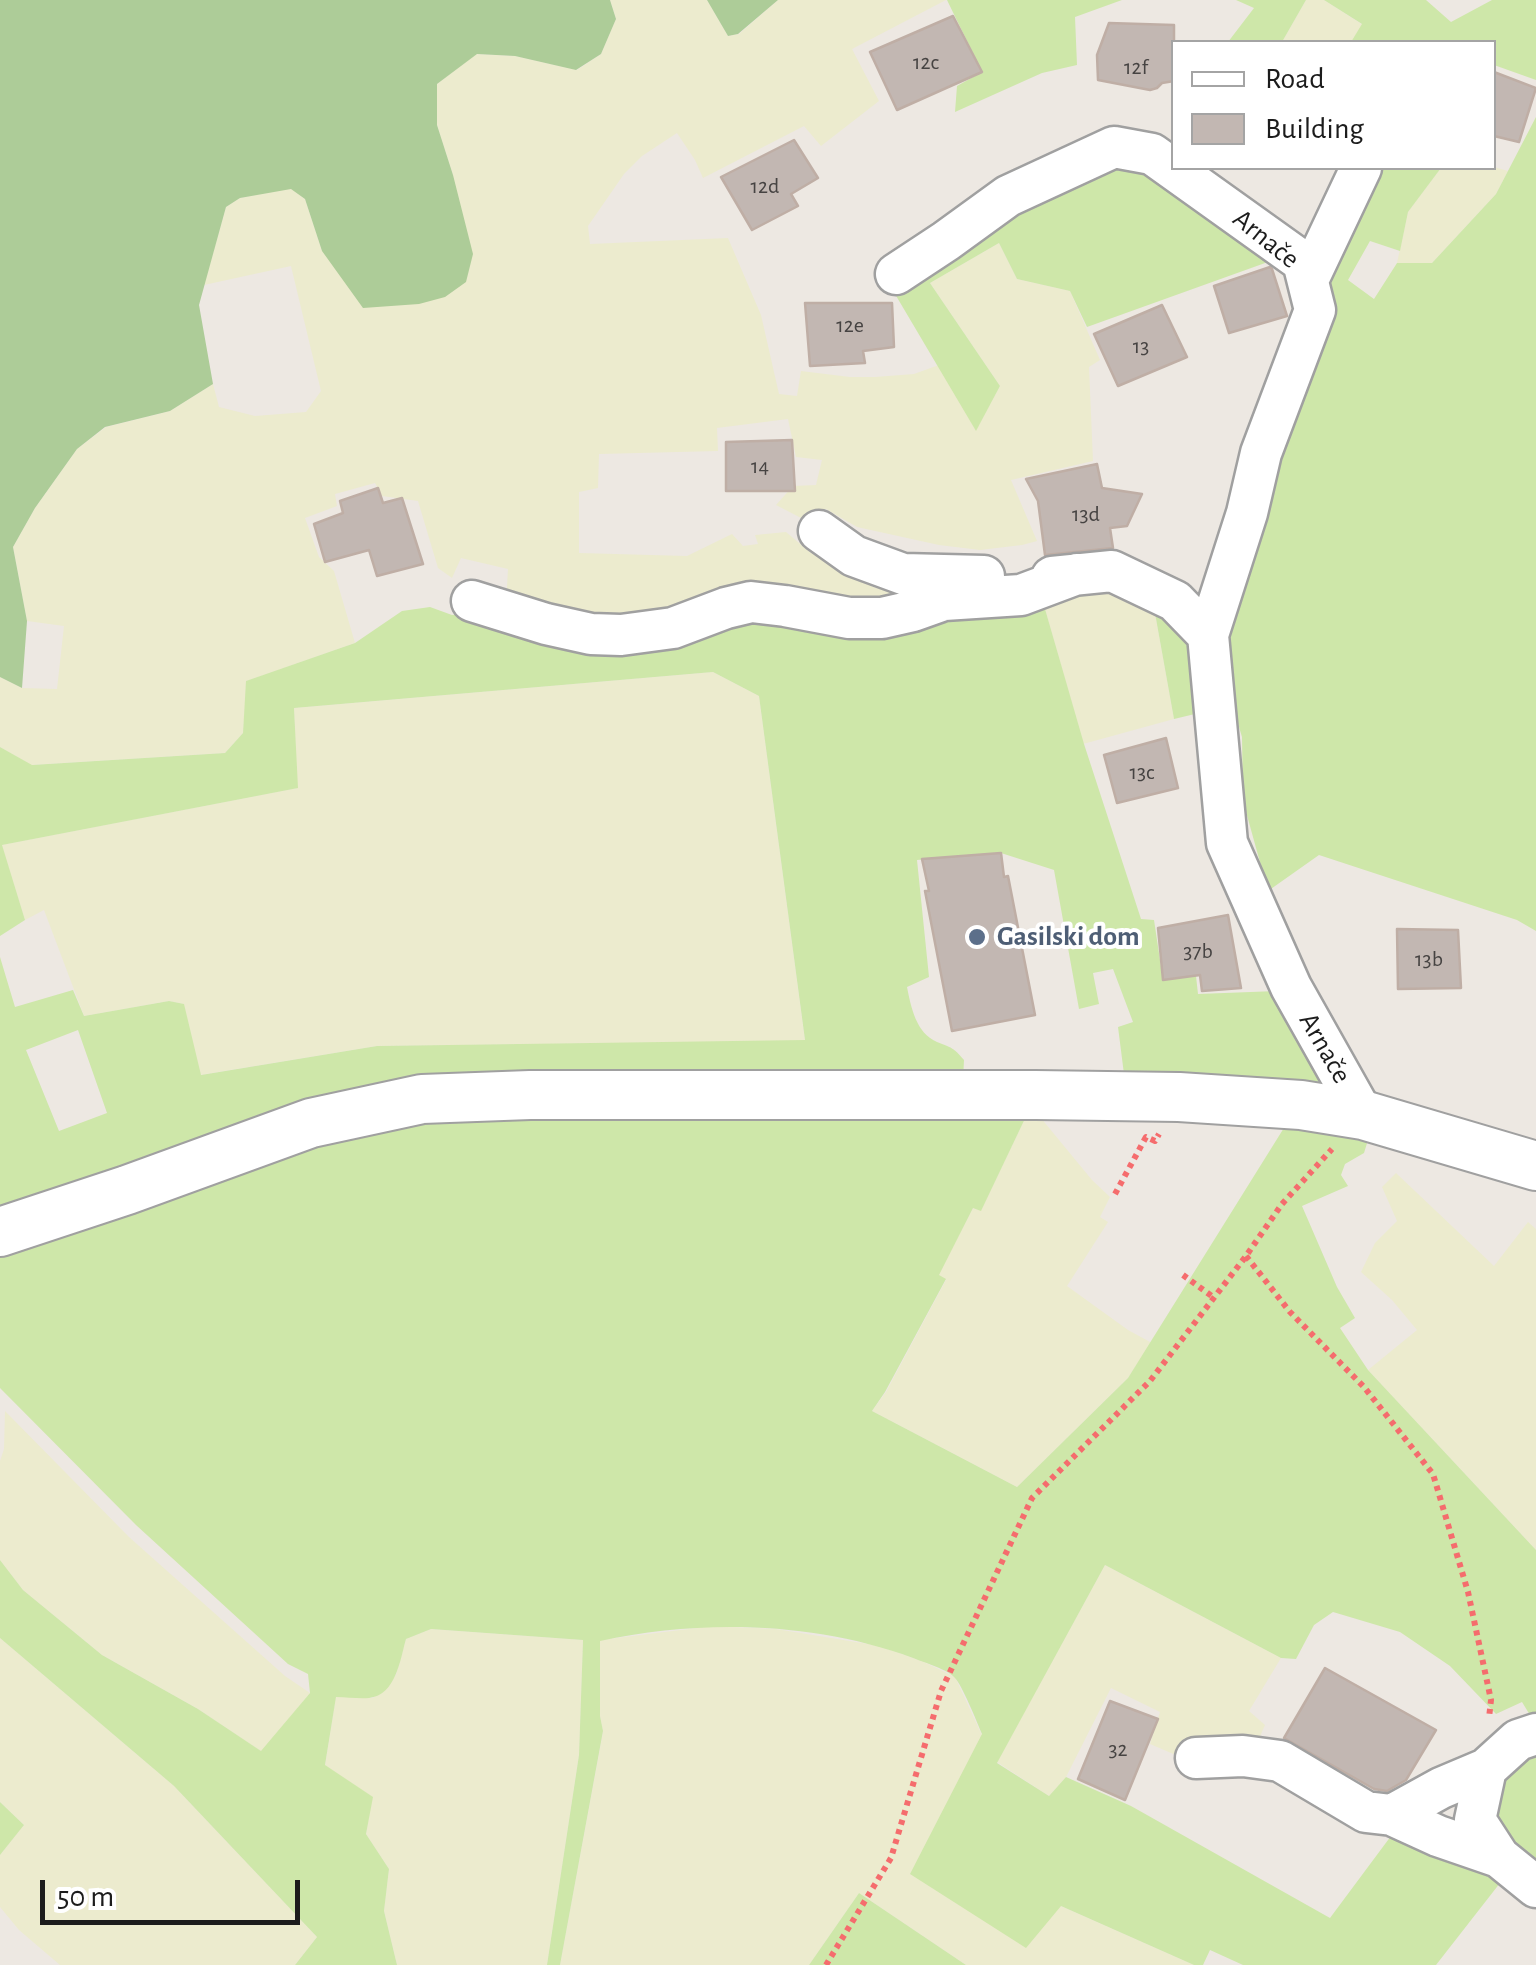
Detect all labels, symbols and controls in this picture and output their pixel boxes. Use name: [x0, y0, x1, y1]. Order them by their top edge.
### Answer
legend: [1171, 40, 1496, 170]
house number: 12c: [913, 49, 939, 75]
house number: 12f: [1124, 54, 1148, 80]
text: Road: [1265, 64, 1325, 94]
text: Building: [1265, 114, 1364, 144]
house number: 12d: [751, 173, 779, 199]
street label: Arnače: [1226, 202, 1306, 276]
house number: 12e: [836, 312, 864, 338]
house number: 13: [1133, 333, 1149, 359]
house number: 14: [751, 453, 769, 479]
house number: 13d: [1072, 501, 1100, 527]
house number: 13c: [1129, 759, 1155, 785]
place label: Gasilski dom: [997, 920, 1139, 954]
marker: Gasilski dom: [966, 926, 988, 948]
house number: 37b: [1183, 938, 1213, 964]
house number: 13b: [1415, 946, 1443, 972]
street label: Arnače: [1291, 1007, 1359, 1089]
house number: 32: [1108, 1736, 1128, 1762]
scale bar: [45, 1860, 305, 1922]
text: 50 m: [57, 1882, 114, 1912]

